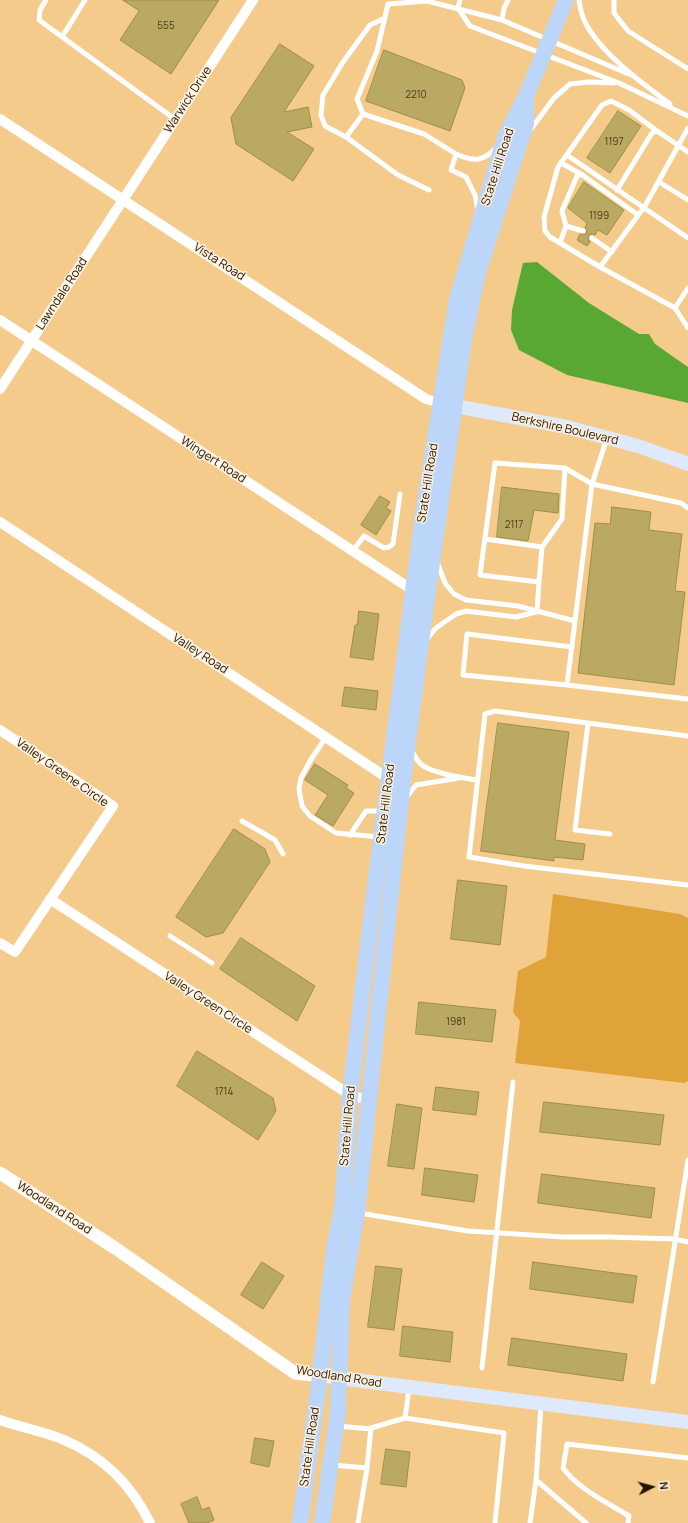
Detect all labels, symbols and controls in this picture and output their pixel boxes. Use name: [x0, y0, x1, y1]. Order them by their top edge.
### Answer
house number: 555: [157, 20, 175, 32]
street label: Warwick Drive: [161, 64, 215, 136]
house number: 2210: [405, 89, 427, 101]
street label: State Hill Road: [479, 127, 517, 207]
house number: 1197: [605, 136, 623, 148]
house number: 1199: [589, 210, 609, 222]
street label: Vista Road: [191, 240, 247, 284]
street label: Lawndale Road: [33, 255, 91, 333]
street label: Berkshire Boulevard: [510, 410, 620, 448]
street label: Wingert Road: [178, 434, 248, 486]
street label: State Hill Road: [415, 442, 441, 524]
house number: 2117: [505, 519, 523, 531]
street label: Valley Road: [170, 631, 230, 677]
street label: Valley Greene Circle: [13, 736, 111, 810]
street label: State Hill Road: [374, 763, 398, 845]
street label: Valley Green Circle: [161, 969, 255, 1037]
house number: 1981: [446, 1016, 466, 1028]
street label: State Hill Road: [337, 1085, 359, 1167]
house number: 1714: [215, 1086, 233, 1098]
street label: Woodland Road: [14, 1178, 94, 1238]
street label: Woodland Road: [295, 1363, 383, 1391]
street label: State Hill Road: [297, 1406, 323, 1488]
north arrow: [632, 1467, 672, 1507]
text: N: [657, 1481, 672, 1490]

